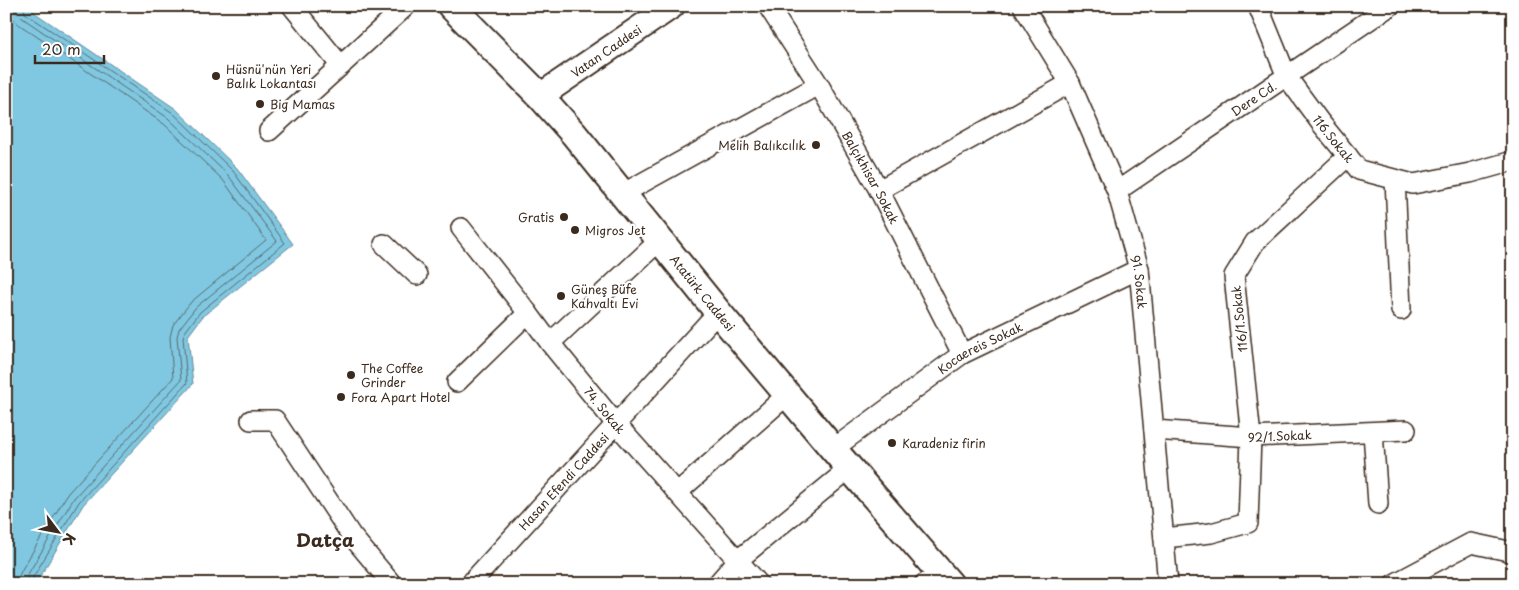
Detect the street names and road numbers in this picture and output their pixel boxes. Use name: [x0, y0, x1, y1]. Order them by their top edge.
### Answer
street label: Vatan Caddesi: [567, 20, 645, 81]
street label: Dere Cd.: [1227, 77, 1280, 120]
street label: 116.Sokak: [1309, 111, 1358, 166]
street label: Balçıkhisar Sokak: [838, 127, 904, 227]
street label: Atatürk Caddesi: [666, 251, 739, 335]
street label: 91. Sokak: [1127, 253, 1152, 310]
street label: 116/1.Sokak: [1227, 285, 1251, 353]
street label: Kocaereis Sokak: [934, 317, 1026, 378]
street label: 74. Sokak: [580, 383, 630, 438]
street label: 92/1.Sokak: [1247, 425, 1312, 446]
street label: Hasan Efendi Caddesi: [515, 429, 613, 534]

